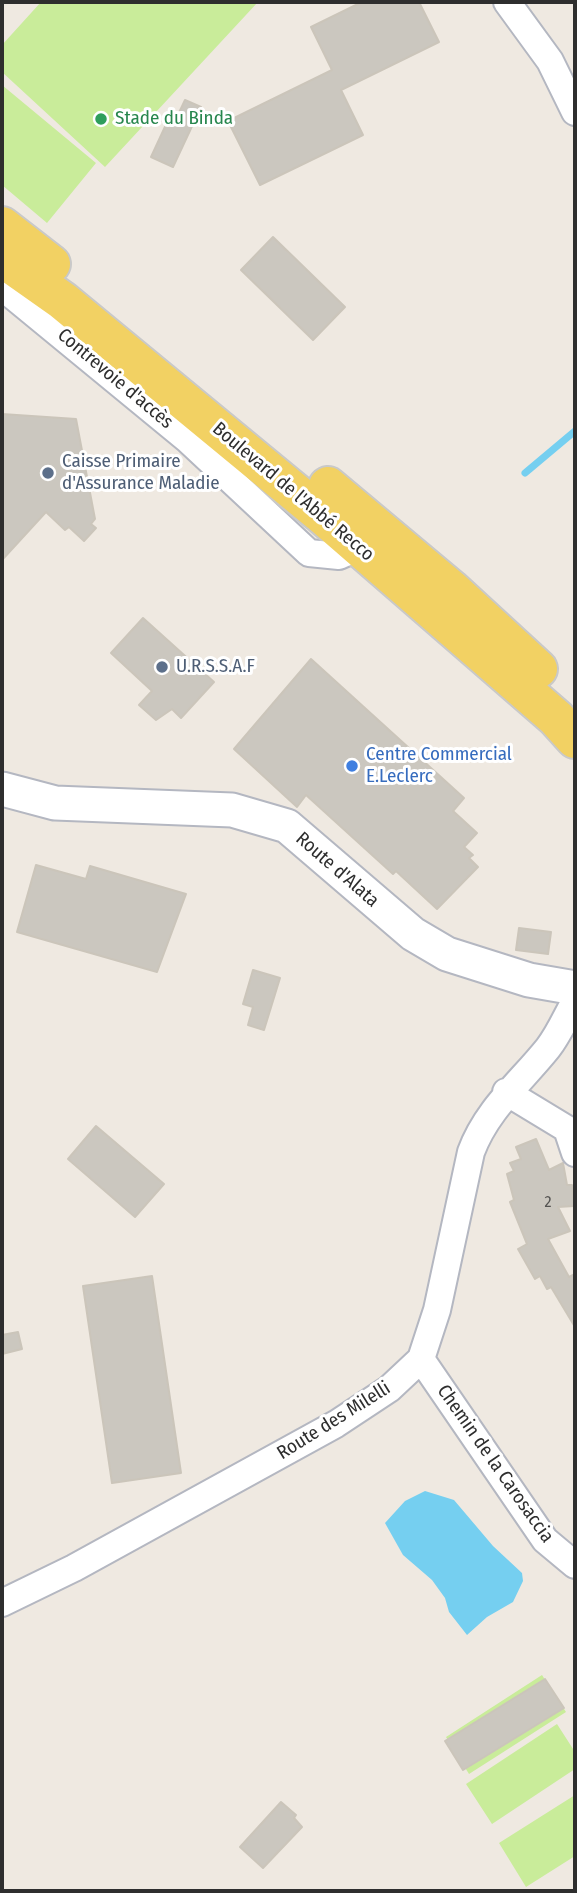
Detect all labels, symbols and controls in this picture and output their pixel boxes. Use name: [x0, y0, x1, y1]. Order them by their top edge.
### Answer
place label: Stade du Binda: [115, 108, 233, 130]
marker: Stade du Binda: [93, 111, 109, 127]
street label: Contrevoie d'accès: [53, 324, 177, 434]
street label: Boulevard de l'Abbé Recco: [208, 418, 378, 566]
place label: Caisse Primaire d'Assurance Maladie: [62, 451, 220, 495]
marker: Caisse Primaire d'Assurance Maladie: [40, 465, 56, 481]
place label: U.R.S.S.A.F: [176, 656, 255, 678]
marker: U.R.S.S.A.F: [154, 659, 170, 675]
place label: Centre Commercial E.Leclerc: [366, 744, 512, 788]
marker: Centre Commercial E.Leclerc: [344, 758, 360, 774]
street label: Route d'Alata: [291, 828, 383, 912]
house number: 2: [544, 1193, 552, 1213]
street label: Route des Milelli: [273, 1377, 395, 1465]
street label: Chemin de la Carosaccia: [432, 1381, 558, 1547]

